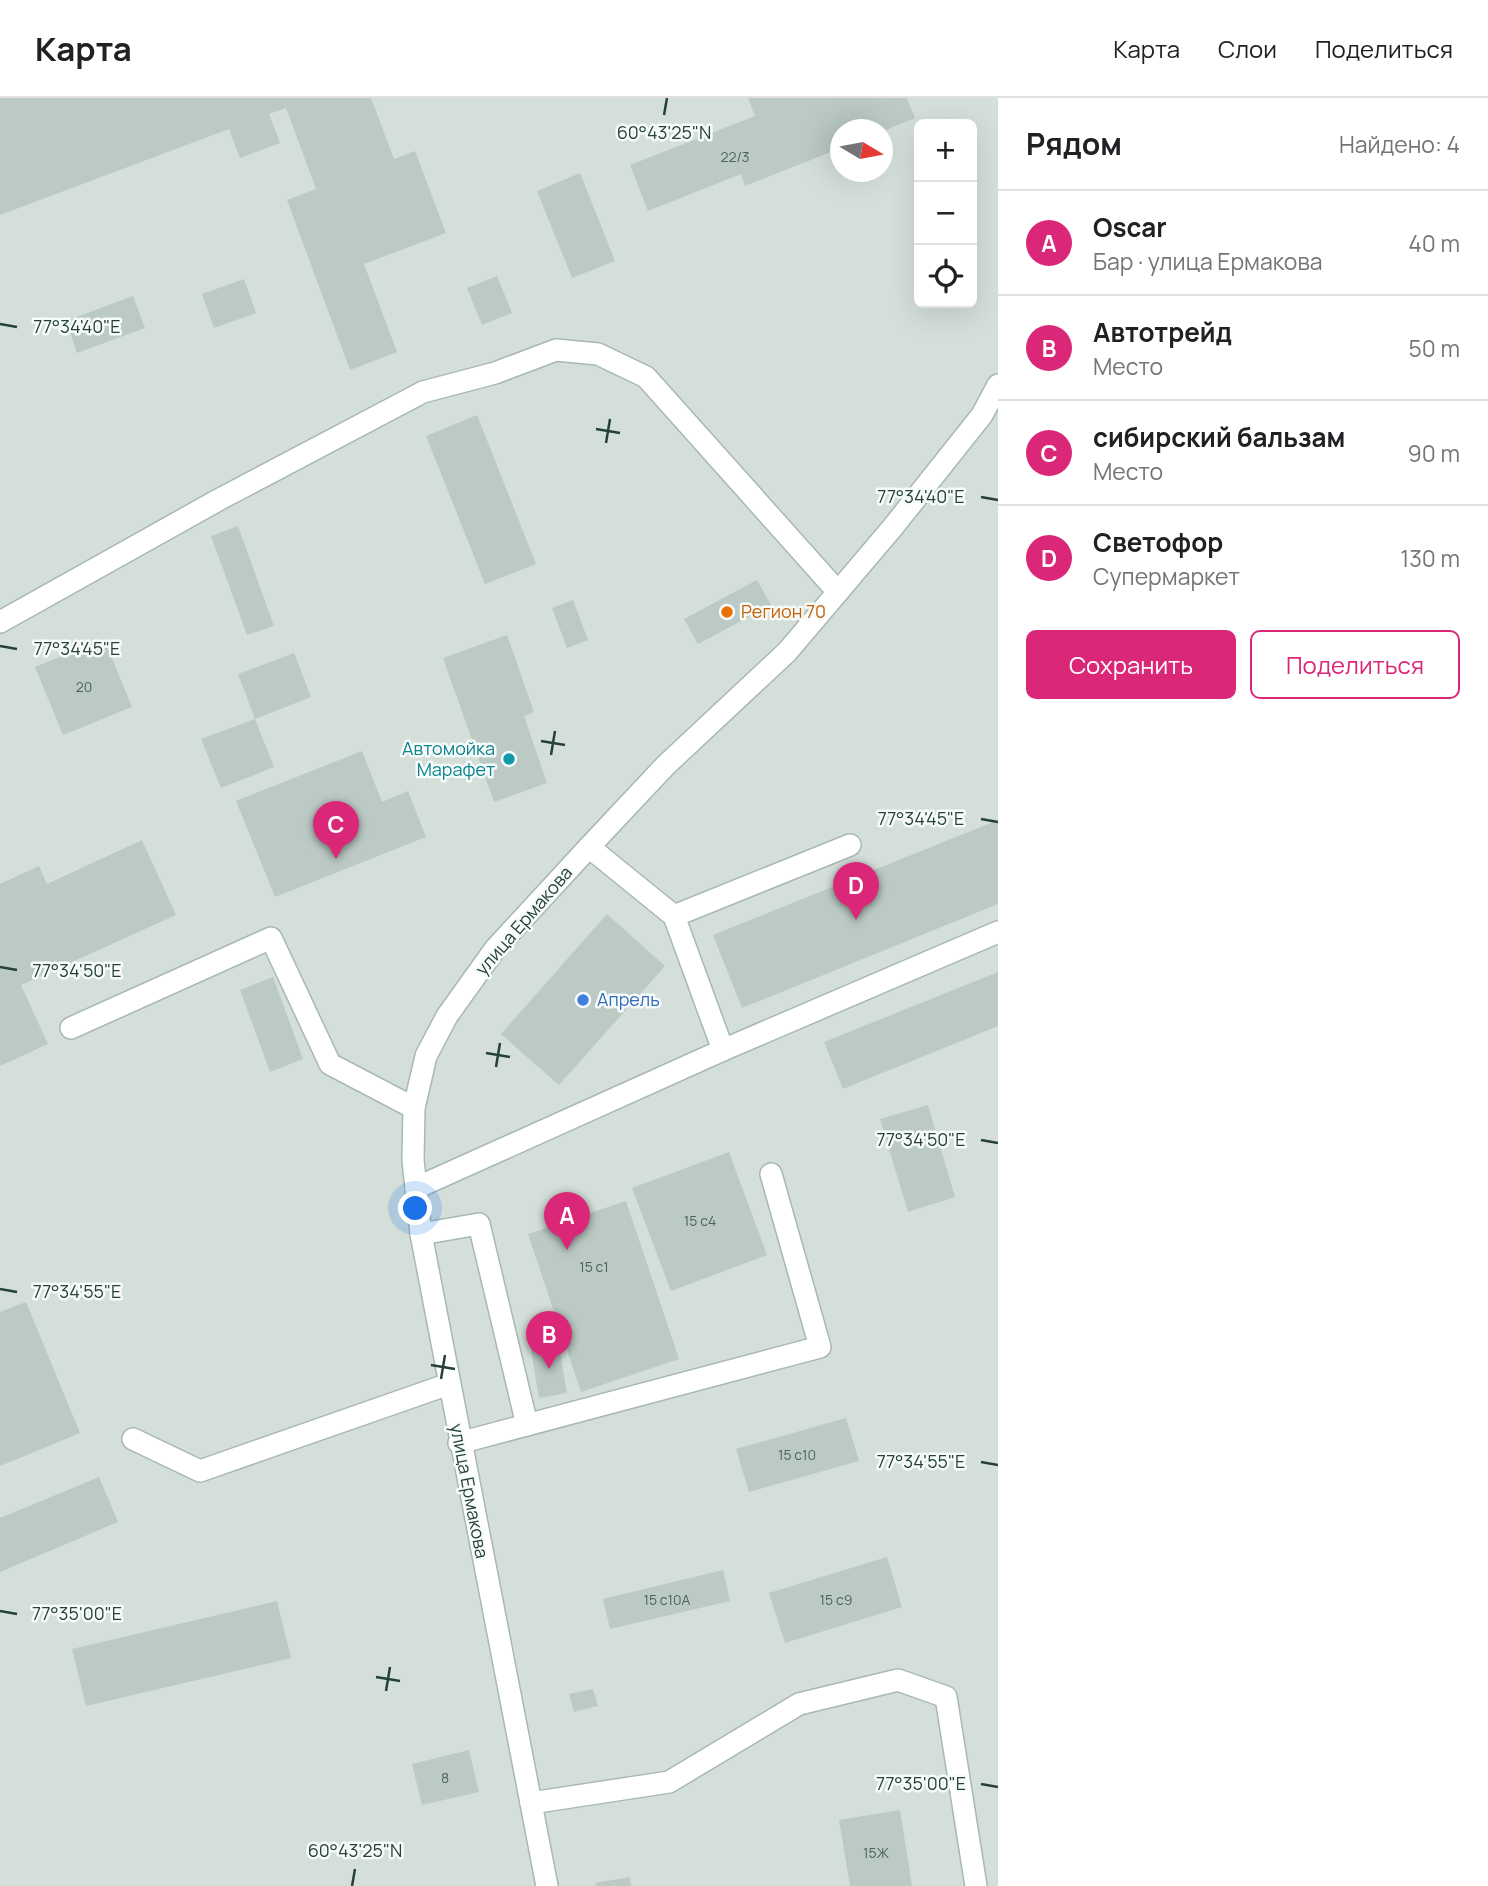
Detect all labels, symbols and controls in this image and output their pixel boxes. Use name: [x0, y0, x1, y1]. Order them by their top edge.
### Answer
text: Карта: [35, 26, 132, 71]
text: Карта: [1113, 32, 1180, 65]
text: Слои: [1218, 32, 1277, 65]
text: Поделиться: [1315, 32, 1453, 65]
north arrow: [830, 119, 893, 182]
map controls: [914, 119, 977, 308]
button: +: [914, 119, 977, 182]
text: 60°43'25"N: [617, 120, 711, 144]
text: Рядом: [1026, 123, 1122, 164]
text: Найдено: 4: [1339, 128, 1460, 160]
house number: 22/3: [720, 147, 750, 166]
button: −: [914, 182, 977, 245]
text: Oscar: [1093, 209, 1167, 245]
text: A: [1041, 227, 1057, 259]
text: 40 m: [1408, 227, 1460, 259]
button: locate: [914, 245, 977, 308]
text: Бар · улица Ермакова: [1093, 245, 1323, 277]
text: 77°34'40"E: [33, 314, 121, 338]
text: Автотрейд: [1093, 314, 1232, 350]
text: B: [1042, 332, 1056, 364]
text: 50 m: [1409, 332, 1460, 364]
text: Место: [1093, 350, 1163, 382]
text: сибирский бальзам: [1093, 419, 1345, 455]
text: C: [1041, 437, 1058, 469]
text: 90 m: [1408, 437, 1460, 469]
text: Место: [1093, 455, 1163, 487]
text: 77°34'40"E: [877, 484, 965, 508]
text: Светофор: [1093, 524, 1223, 560]
text: D: [1041, 542, 1057, 574]
text: 130 m: [1400, 542, 1460, 574]
text: Супермаркет: [1093, 560, 1240, 592]
place label: Регион 70: [741, 599, 826, 623]
marker: Регион 70: [719, 604, 735, 620]
button: Сохранить: [1026, 630, 1236, 699]
button: Поделиться: [1250, 630, 1460, 699]
text: 77°34'45"E: [34, 636, 120, 660]
house number: 20: [76, 677, 92, 696]
place label: Автомойка Марафет: [402, 736, 495, 781]
marker: Автомойка Марафет: [501, 751, 517, 767]
pin: C: [313, 801, 359, 859]
text: 77°34'45"E: [878, 806, 964, 830]
street label: улица Ермакова: [469, 861, 577, 980]
pin: D: [833, 862, 879, 920]
text: 77°34'50"E: [32, 958, 122, 982]
place label: Апрель: [597, 987, 660, 1011]
marker: Апрель: [575, 992, 591, 1008]
text: 77°34'50"E: [876, 1127, 966, 1151]
your location: [398, 1191, 432, 1225]
pin: A: [544, 1192, 590, 1250]
house number: 15 с4: [684, 1211, 716, 1230]
house number: 15 с1: [579, 1257, 609, 1276]
text: 77°34'55"E: [33, 1279, 121, 1303]
pin: B: [526, 1311, 572, 1369]
street label: улица Ермакова: [445, 1421, 495, 1560]
house number: 15 с10: [778, 1445, 816, 1464]
text: 77°34'55"E: [877, 1449, 965, 1473]
house number: 15 с10А: [644, 1590, 691, 1609]
house number: 15 с9: [820, 1590, 852, 1609]
text: 77°35'00"E: [32, 1601, 122, 1625]
house number: 8: [441, 1768, 449, 1787]
text: 77°35'00"E: [876, 1771, 966, 1795]
text: 60°43'25"N: [308, 1838, 402, 1862]
house number: 15Ж: [863, 1843, 890, 1862]

